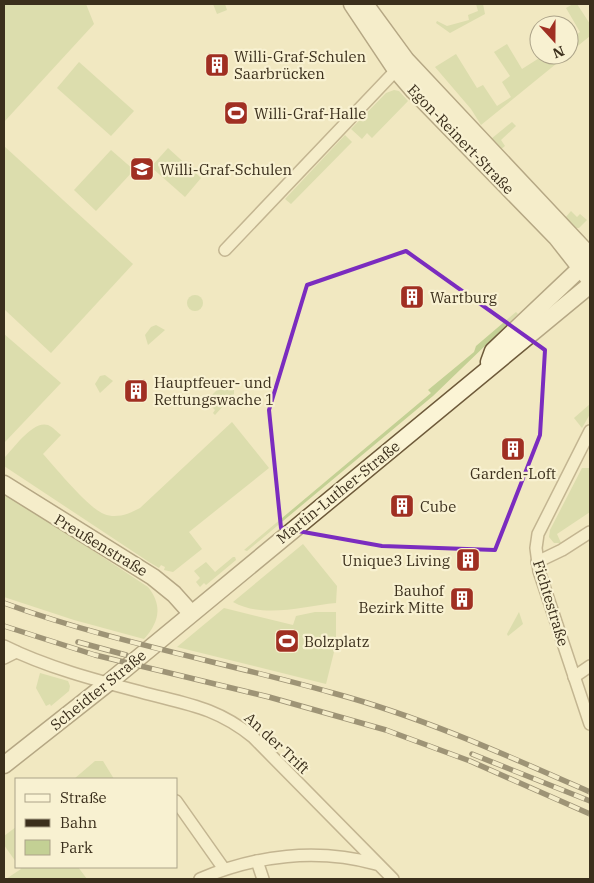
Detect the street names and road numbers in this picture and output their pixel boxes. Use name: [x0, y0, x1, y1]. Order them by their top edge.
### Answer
street label: Egon-Reinert-Straße: [404, 80, 518, 198]
street label: Martin-Luther-Straße: [273, 436, 403, 548]
street label: Preußenstraße: [51, 510, 151, 580]
street label: Fichtestraße: [529, 558, 573, 648]
street label: Scheidter Straße: [46, 646, 150, 734]
street label: An der Trift: [241, 708, 313, 778]

